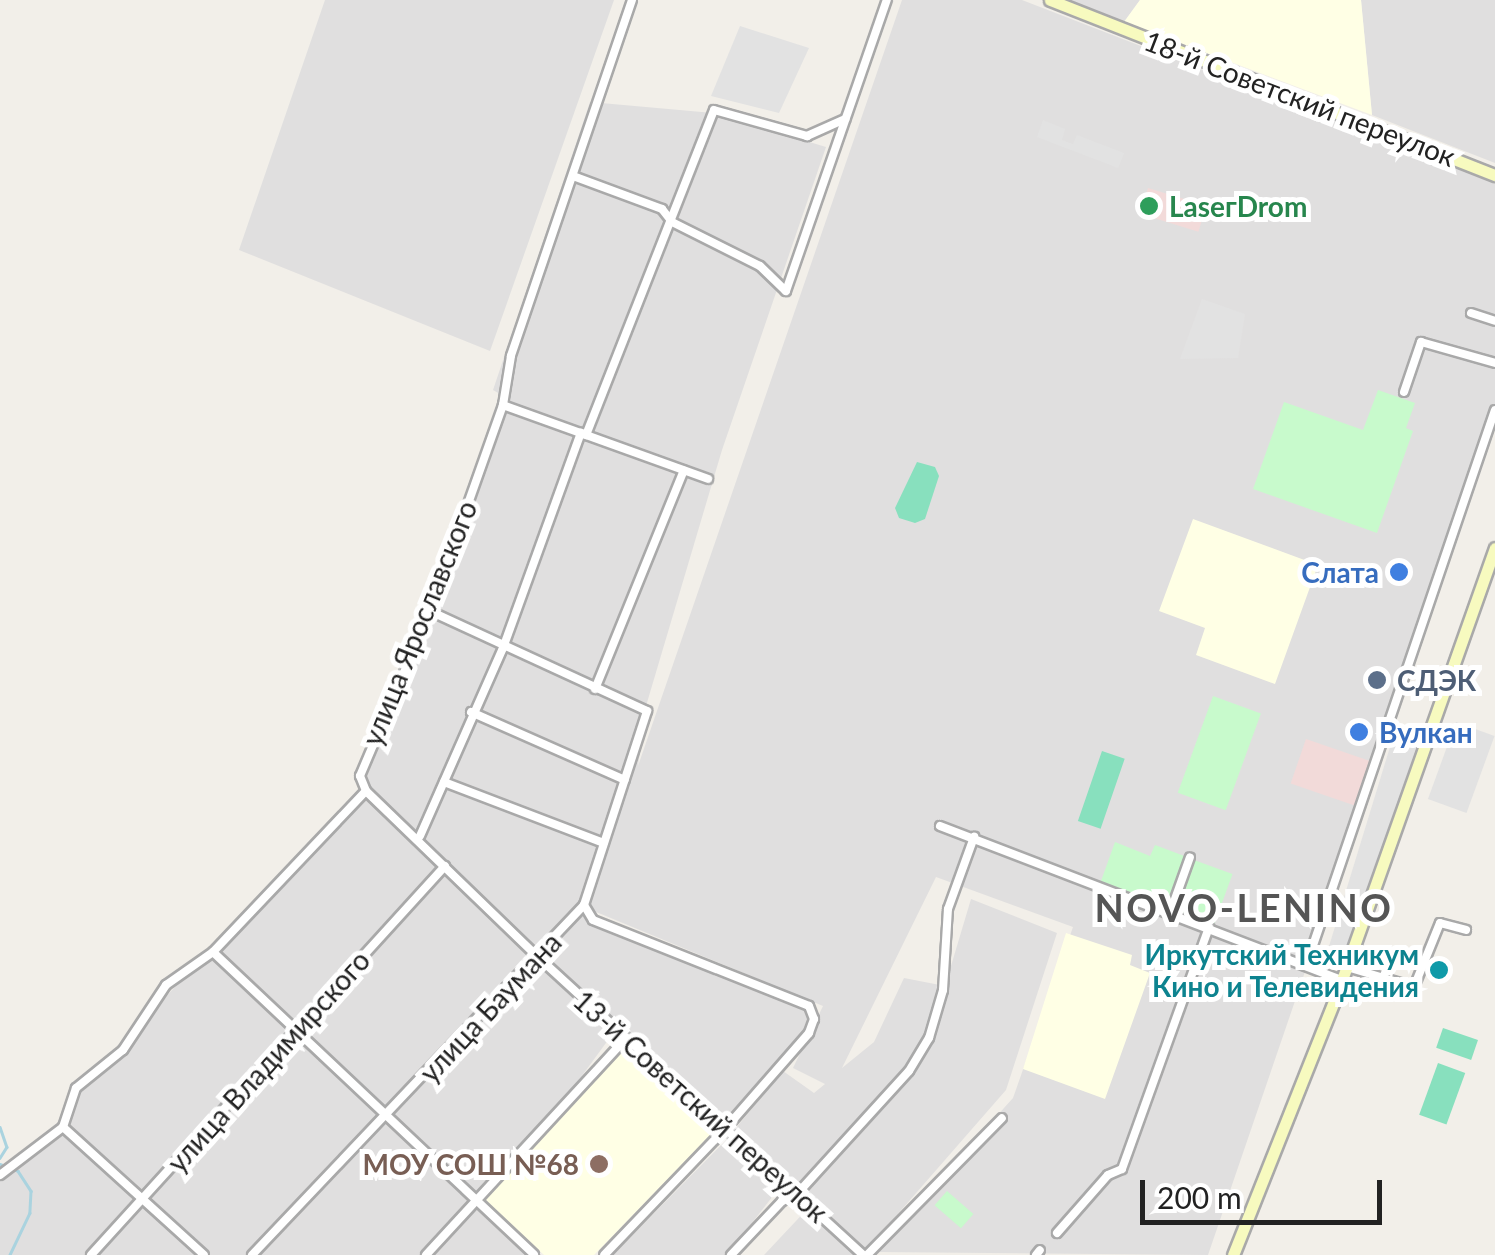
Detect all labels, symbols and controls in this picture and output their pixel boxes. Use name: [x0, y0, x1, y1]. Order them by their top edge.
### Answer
street label: 18-й Советский переулок: [1140, 23, 1460, 173]
place label: LaseгDrom: [1169, 189, 1307, 223]
marker: LaseгDrom: [1138, 195, 1160, 217]
street label: улица Ярославского: [355, 496, 483, 750]
place label: Слата: [1301, 555, 1379, 589]
marker: Слата: [1388, 561, 1410, 583]
place label: СДЭК: [1397, 663, 1476, 697]
marker: СДЭК: [1366, 669, 1388, 691]
place label: Вулкан: [1379, 715, 1473, 749]
marker: Вулкан: [1348, 721, 1370, 743]
district label: NOVO-LENINO: [1094, 885, 1394, 931]
street label: улица Баумана: [412, 925, 568, 1089]
place label: Иркутский Техникум Кино и Телевидения: [1145, 937, 1419, 1003]
street label: улица Владимирского: [160, 943, 376, 1179]
marker: Иркутский Техникум Кино и Телевидения: [1428, 959, 1450, 981]
street label: 13-й Советский переулок: [567, 983, 835, 1229]
place label: МОУ СОШ №68: [363, 1147, 579, 1181]
marker: МОУ СОШ №68: [588, 1153, 610, 1175]
scale bar: [1145, 1160, 1388, 1222]
text: 200 m: [1157, 1179, 1242, 1215]

